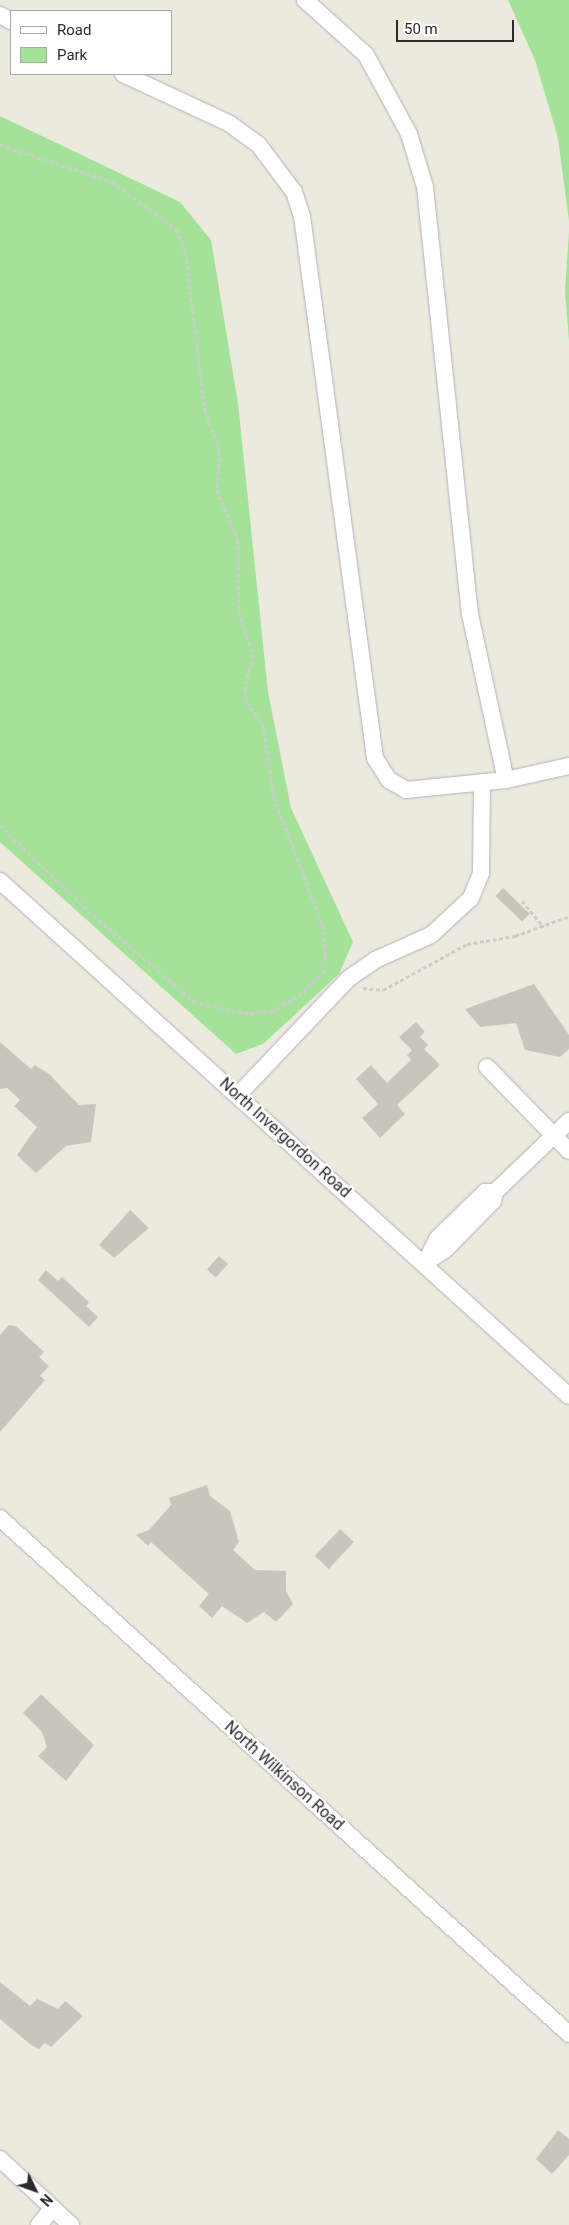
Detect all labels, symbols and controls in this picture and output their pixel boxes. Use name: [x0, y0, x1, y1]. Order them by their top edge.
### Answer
legend: [10, 10, 172, 75]
scale bar: [399, 10, 516, 42]
text: 50 m: [404, 20, 438, 38]
text: Road: [57, 21, 91, 39]
text: Park: [57, 46, 87, 64]
street label: North Invergordon Road: [215, 1074, 355, 1202]
street label: North Wilkinson Road: [220, 1717, 348, 1835]
north arrow: [10, 2165, 60, 2215]
text: N: [37, 2191, 55, 2209]

